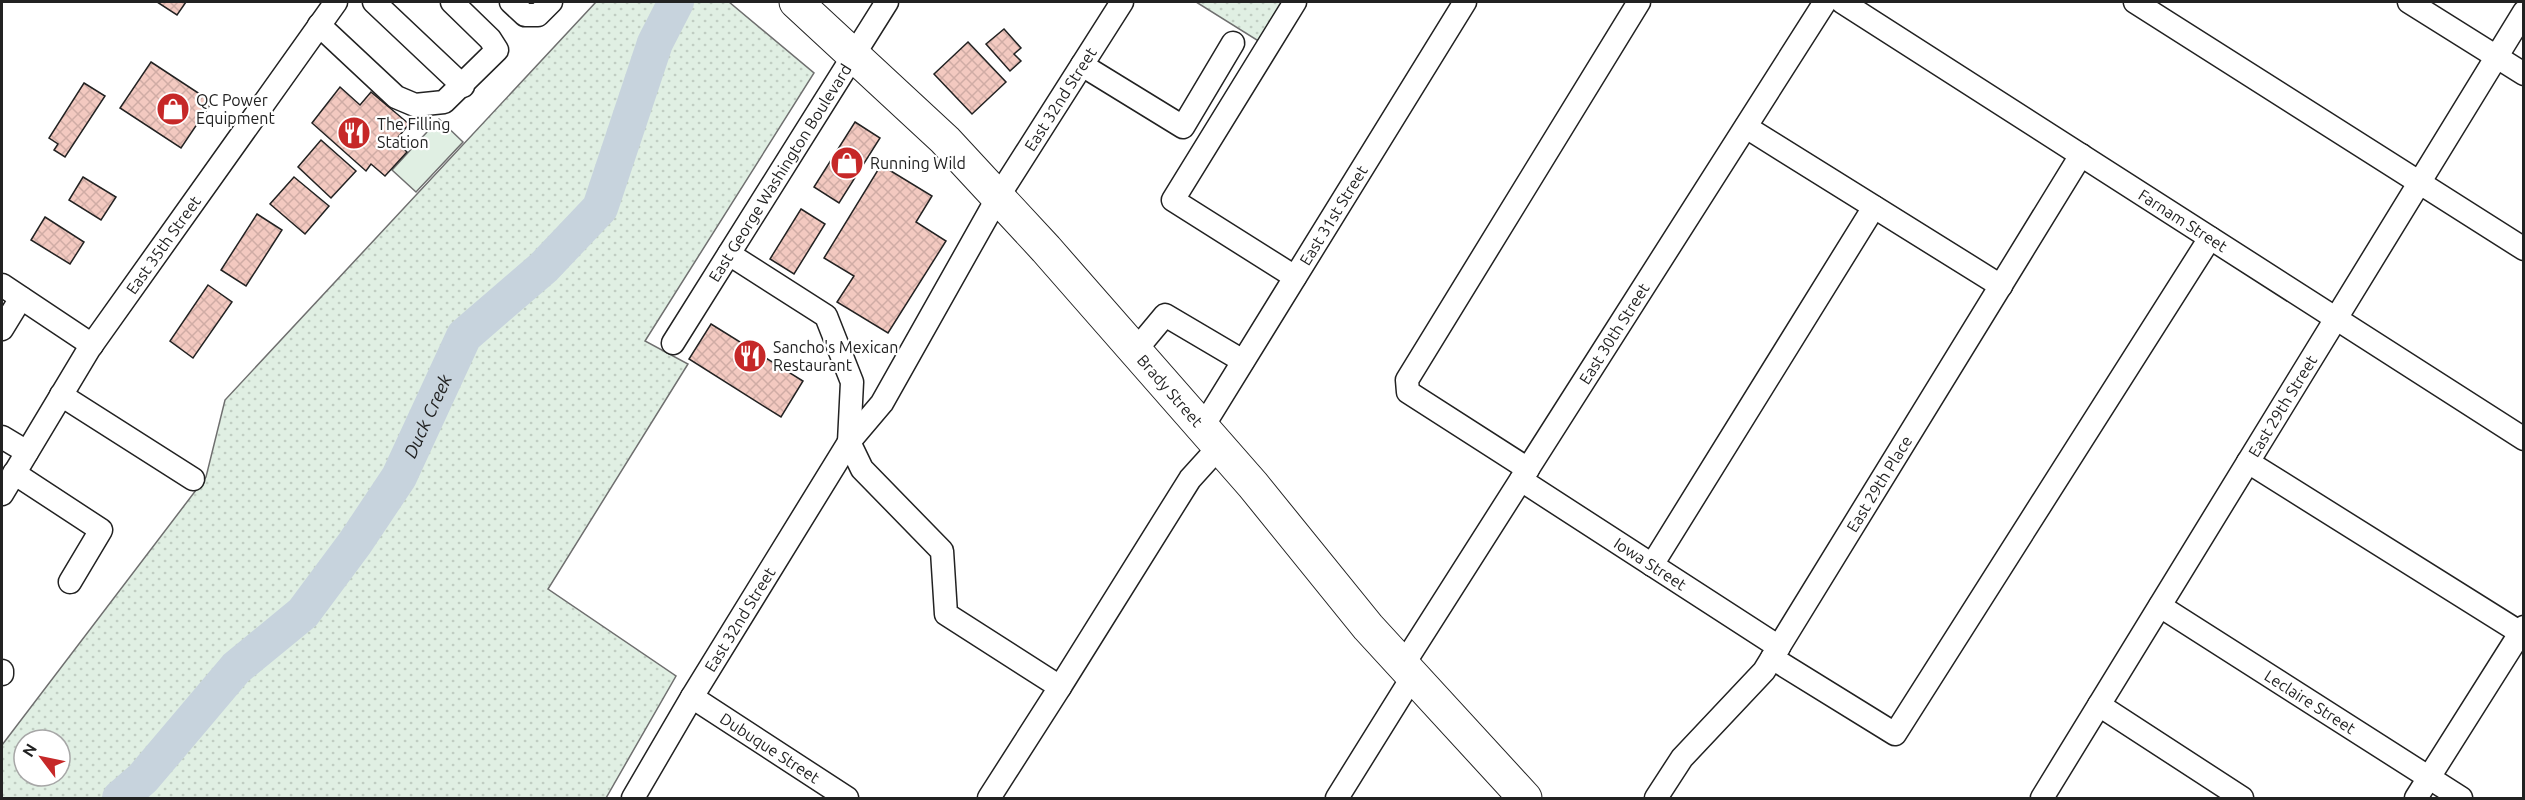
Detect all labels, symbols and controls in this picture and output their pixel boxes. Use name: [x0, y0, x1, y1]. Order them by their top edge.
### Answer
street label: East 32nd Street: [1021, 43, 1100, 154]
street label: East George Washington Boulevard: [705, 61, 855, 285]
shop icon: QC Power Equipment: [155, 91, 191, 127]
place label: QC Power Equipment: [196, 91, 275, 127]
restaurant icon: The Filling Station: [336, 115, 372, 151]
place label: The Filling Station: [377, 115, 450, 151]
shop icon: Running Wild: [829, 145, 865, 181]
place label: Running Wild: [870, 154, 966, 172]
street label: East 31st Street: [1296, 162, 1371, 268]
street label: Farnam Street: [2135, 185, 2231, 256]
street label: East 35th Street: [122, 192, 205, 297]
street label: East 30th Street: [1575, 279, 1653, 387]
restaurant icon: Sancho's Mexican Restaurant: [732, 338, 768, 374]
place label: Sancho's Mexican Restaurant: [773, 338, 898, 374]
street label: Brady Street: [1134, 351, 1207, 431]
street label: East 29th Street: [2244, 351, 2321, 460]
water label: Duck Creek: [399, 370, 455, 461]
street label: East 29th Place: [1843, 432, 1915, 535]
street label: Iowa Street: [1611, 534, 1690, 594]
street label: East 32nd Street: [701, 563, 779, 675]
street label: Leclaire Street: [2261, 666, 2359, 738]
street label: Dubuque Street: [717, 709, 823, 787]
north arrow: [12, 728, 72, 788]
text: N: [18, 740, 40, 760]

